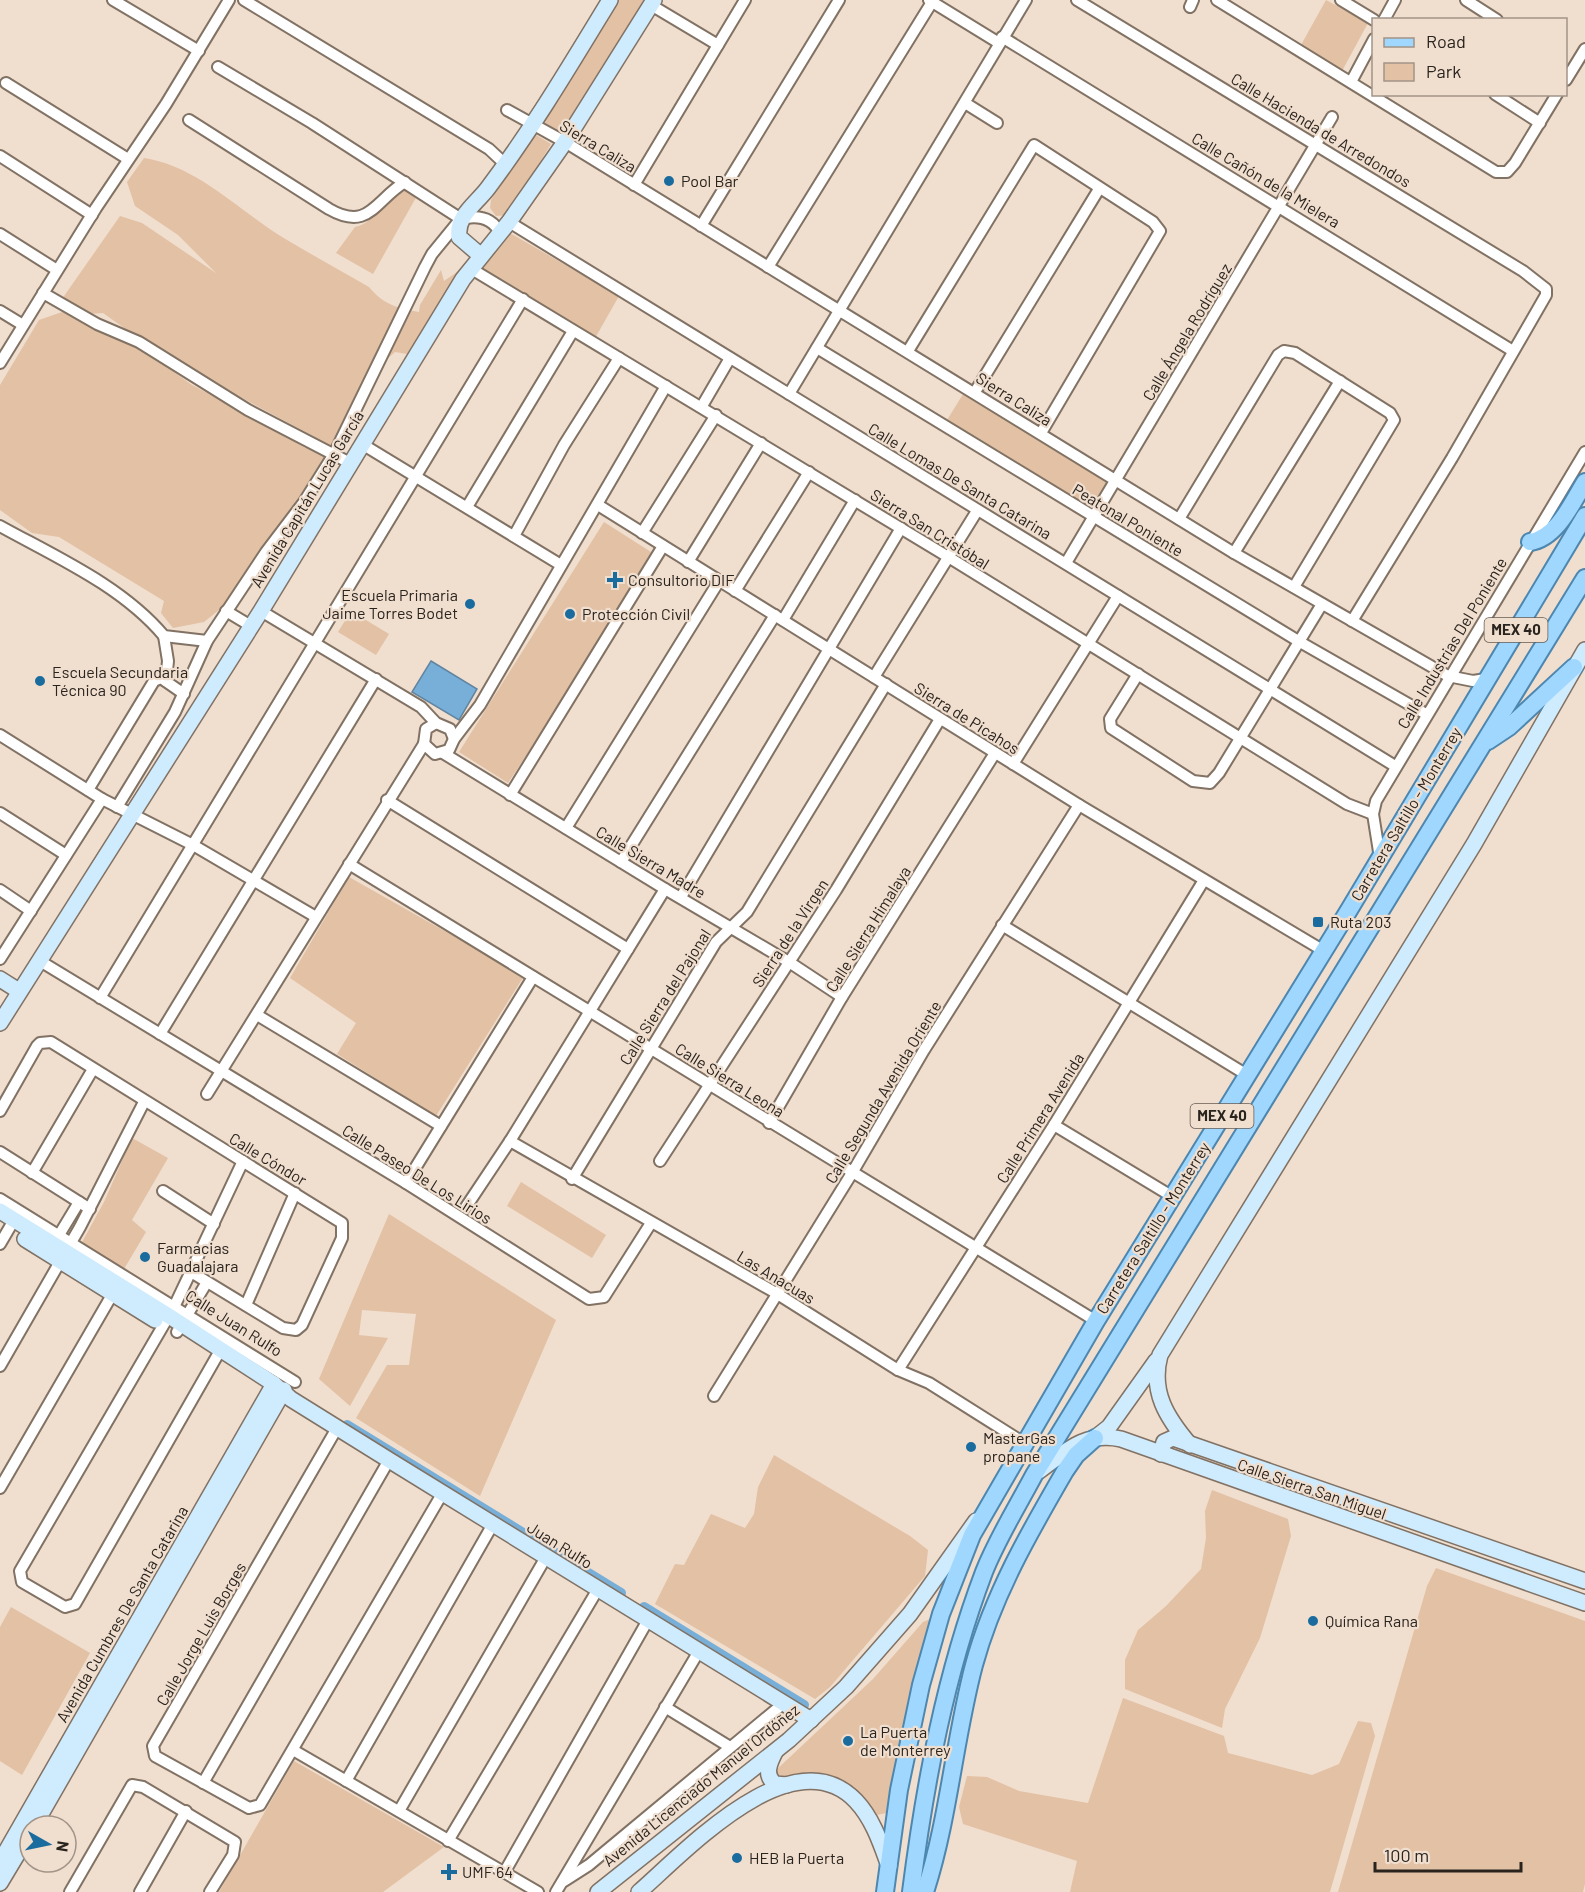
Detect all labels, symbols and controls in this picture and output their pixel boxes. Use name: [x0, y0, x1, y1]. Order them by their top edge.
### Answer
legend: [1372, 18, 1567, 96]
text: Road: [1426, 30, 1466, 52]
text: Park: [1426, 60, 1461, 82]
street label: Calle Hacienda de Arredondos: [1228, 68, 1415, 191]
street label: Sierra Caliza: [557, 115, 640, 176]
street label: Calle Cañón de la Mielera: [1189, 128, 1344, 231]
place label: Pool Bar: [681, 171, 739, 190]
marker: Pool Bar: [662, 174, 676, 188]
street label: Calle Ángela Rodríguez: [1138, 260, 1235, 404]
street label: Sierra Caliza: [973, 368, 1056, 429]
street label: Avenida Capitán Lucas García: [246, 407, 367, 591]
street label: Calle Lomas De Santa Catarina: [865, 418, 1055, 543]
street label: Peatonal Poniente: [1070, 479, 1187, 560]
street label: Sierra San Cristóbal: [867, 484, 993, 573]
street label: Calle Industrias Del Poniente: [1393, 554, 1510, 732]
place label: Consultorio DIF: [628, 570, 734, 589]
marker: Consultorio DIF: [606, 571, 624, 589]
place label: Escuela Primaria Jaime Torres Bodet: [322, 585, 458, 622]
marker: Escuela Primaria Jaime Torres Bodet: [463, 597, 477, 611]
place label: Protección Civil: [582, 604, 690, 623]
marker: Protección Civil: [563, 607, 577, 621]
road number: MEX 40: [1484, 618, 1547, 642]
place label: Escuela Secundaria Técnica 90: [52, 662, 188, 699]
marker: Escuela Secundaria Técnica 90: [33, 674, 47, 688]
street label: Sierra de Picahos: [911, 678, 1023, 758]
street label: Carretera Saltillo - Monterrey: [1346, 723, 1465, 904]
street label: Calle Sierra Madre: [593, 821, 709, 902]
street label: Calle Sierra Himalaya: [821, 862, 914, 995]
street label: Sierra de la Virgen: [747, 875, 832, 990]
place label: Ruta 203: [1330, 912, 1391, 931]
marker: Ruta 203: [1311, 915, 1325, 929]
street label: Calle Sierra del Pajonal: [615, 925, 714, 1068]
street label: Calle Segunda Avenida Oriente: [820, 997, 945, 1186]
street label: Calle Sierra Leona: [672, 1038, 788, 1121]
street label: Calle Primera Avenida: [992, 1049, 1087, 1186]
road number: MEX 40: [1190, 1104, 1254, 1128]
street label: Calle Paseo De Los Lirios: [339, 1120, 495, 1227]
street label: Calle Cóndor: [226, 1128, 311, 1189]
street label: Carretera Saltillo - Monterrey: [1092, 1138, 1214, 1317]
place label: Farmacias Guadalajara: [157, 1238, 238, 1275]
street label: Las Anacuas: [734, 1246, 819, 1307]
marker: Farmacias Guadalajara: [138, 1250, 152, 1264]
street label: Calle Juan Rulfo: [182, 1285, 286, 1360]
place label: MasterGas propane: [983, 1428, 1056, 1465]
marker: MasterGas propane: [964, 1440, 978, 1454]
street label: Calle Sierra San Miguel: [1235, 1454, 1389, 1523]
street label: Avenida Cumbres De Santa Catarina: [52, 1502, 191, 1725]
street label: Juan Rulfo: [524, 1517, 596, 1572]
street label: Calle Jorge Luis Borges: [152, 1559, 249, 1709]
place label: Química Rana: [1325, 1611, 1418, 1630]
marker: Química Rana: [1306, 1614, 1320, 1628]
street label: Avenida Licenciado Manuel Ordóñez: [599, 1699, 803, 1870]
place label: La Puerta de Monterrey: [860, 1722, 951, 1759]
marker: La Puerta de Monterrey: [841, 1734, 855, 1748]
north arrow: [18, 1814, 78, 1874]
scale bar: [1375, 1835, 1520, 1873]
text: N: [53, 1840, 74, 1853]
text: 100 m: [1384, 1844, 1429, 1866]
place label: HEB la Puerta: [749, 1848, 844, 1867]
marker: HEB la Puerta: [730, 1851, 744, 1865]
place label: UMF 64: [462, 1862, 513, 1881]
marker: UMF 64: [440, 1863, 458, 1881]

